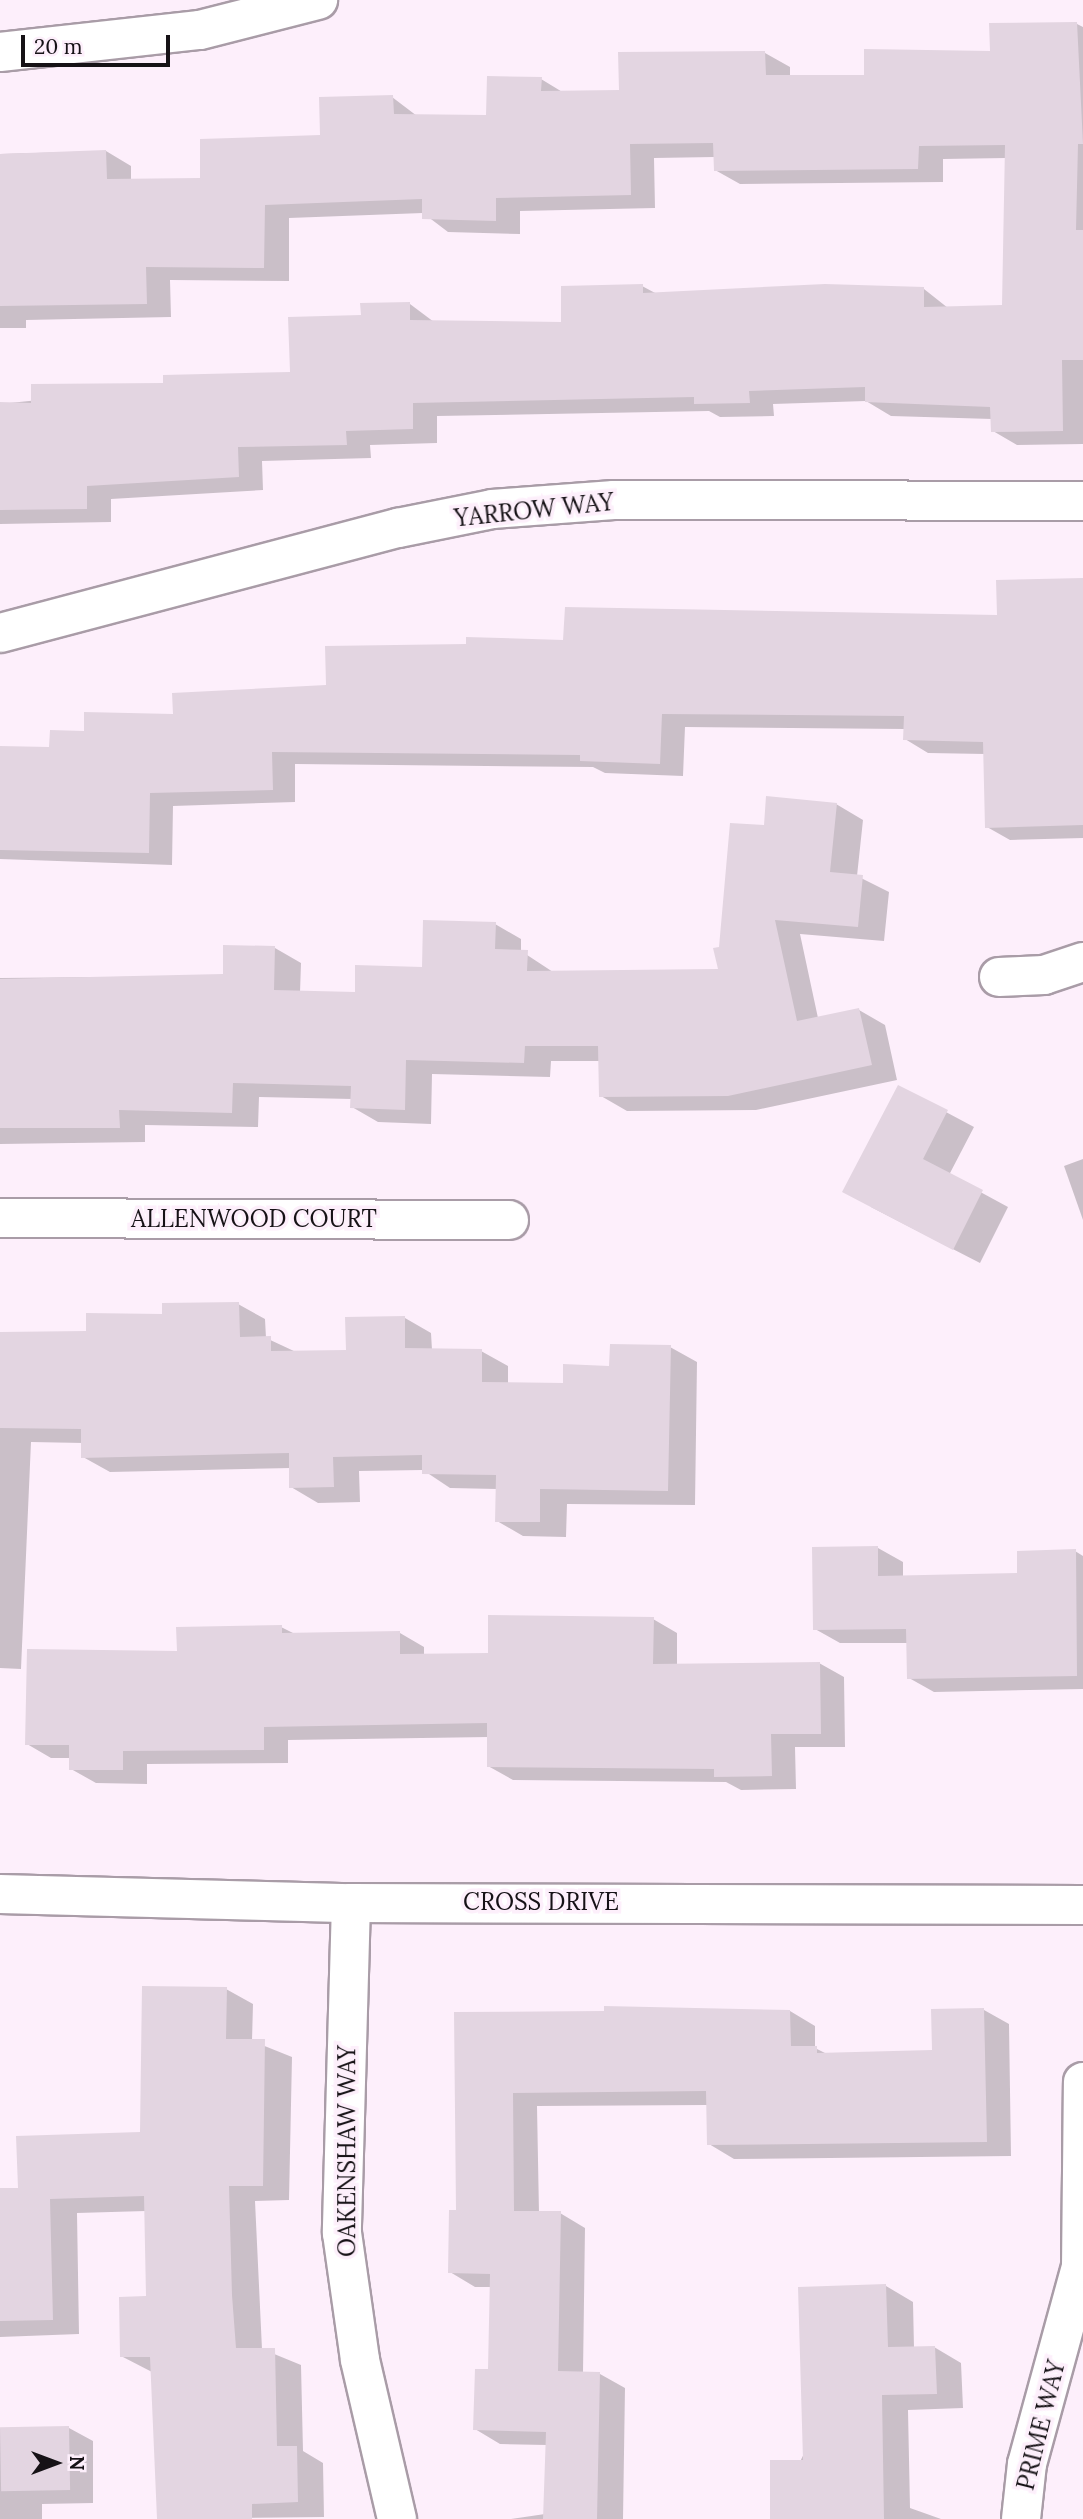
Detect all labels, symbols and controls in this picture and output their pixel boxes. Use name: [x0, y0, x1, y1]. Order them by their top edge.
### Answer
scale bar: [24, 21, 173, 65]
text: 20 m: [34, 33, 83, 60]
street label: YARROW WAY: [453, 487, 615, 533]
street label: ALLENWOOD COURT: [131, 1205, 377, 1233]
street label: CROSS DRIVE: [463, 1888, 619, 1916]
street label: OAKENSHAW WAY: [333, 2045, 361, 2257]
street label: PRIME WAY: [1011, 2357, 1071, 2493]
north arrow: [21, 2428, 91, 2498]
text: N: [65, 2456, 89, 2470]

